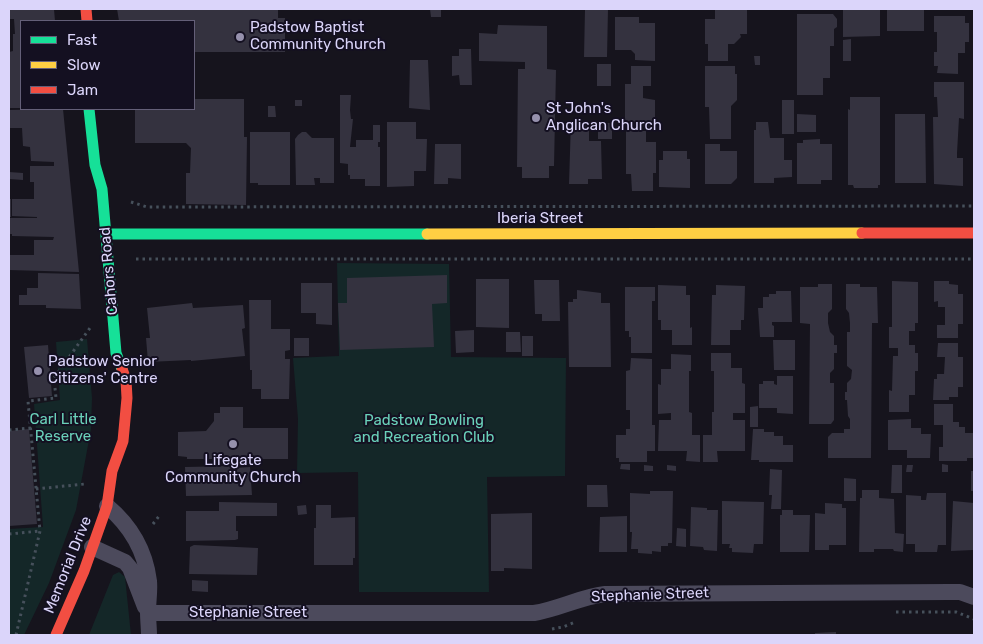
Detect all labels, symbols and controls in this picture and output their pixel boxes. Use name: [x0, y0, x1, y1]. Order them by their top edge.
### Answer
place label: Padstow Baptist Community Church: [250, 19, 386, 54]
legend: [20, 20, 195, 110]
text: Fast: [67, 31, 97, 49]
marker: Padstow Baptist Community Church: [234, 31, 246, 43]
text: Slow: [67, 56, 100, 74]
text: Jam: [67, 81, 98, 99]
place label: St John's Anglican Church: [546, 100, 662, 135]
marker: St John's Anglican Church: [530, 112, 542, 124]
street label: Iberia Street: [497, 210, 583, 228]
street label: Cahors Road: [96, 226, 122, 316]
place label: Padstow Senior Citizens' Centre: [48, 353, 158, 388]
marker: Padstow Senior Citizens' Centre: [32, 365, 44, 377]
park label: Carl Little Reserve: [29, 411, 97, 446]
park label: Padstow Bowling and Recreation Club: [353, 412, 495, 447]
marker: Lifegate Community Church: [227, 438, 239, 450]
place label: Lifegate Community Church: [165, 452, 301, 487]
street label: Memorial Drive: [40, 514, 96, 616]
street label: Stephanie Street: [591, 584, 709, 606]
street label: Stephanie Street: [189, 604, 307, 622]

